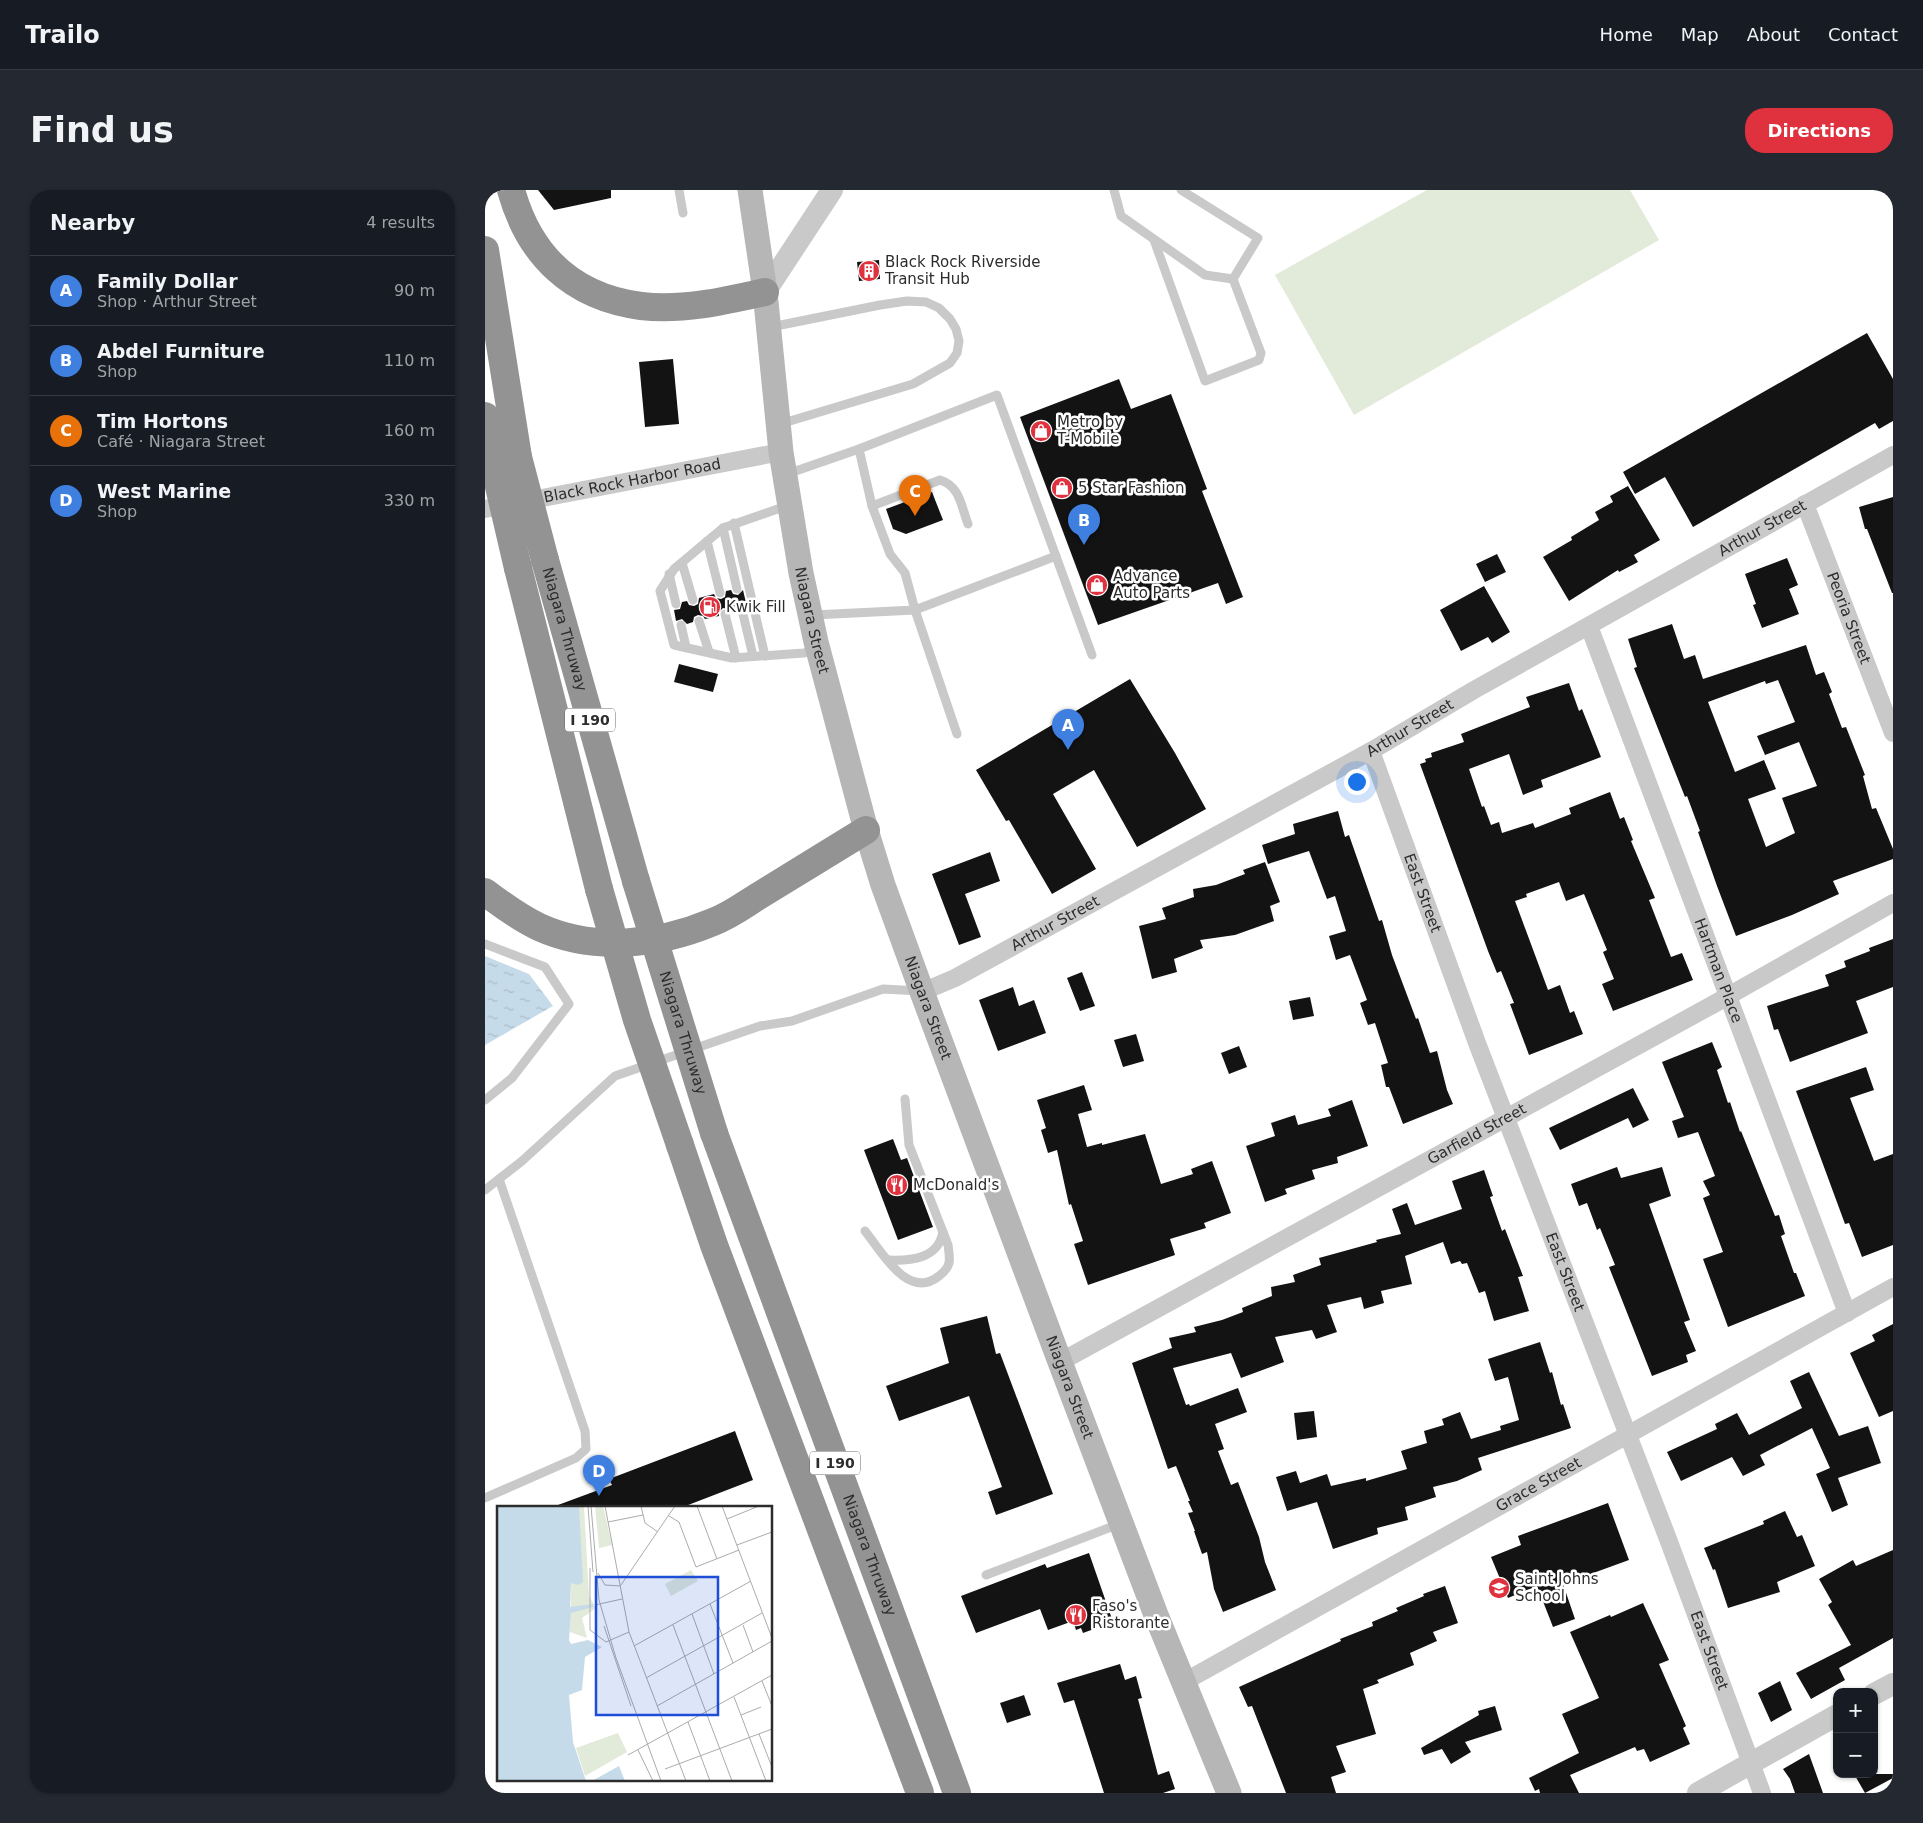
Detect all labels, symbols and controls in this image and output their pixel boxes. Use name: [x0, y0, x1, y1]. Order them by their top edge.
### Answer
text: Trailo: [25, 21, 100, 49]
text: Home: [1600, 24, 1653, 45]
text: Map: [1681, 24, 1719, 45]
text: About: [1747, 24, 1800, 45]
text: Contact: [1828, 24, 1898, 45]
button: Directions: [1745, 108, 1893, 153]
text: Find us: [30, 110, 174, 150]
text: Nearby: [50, 211, 135, 235]
text: 4 results: [366, 213, 435, 232]
place label: Black Rock Riverside Transit Hub: [884, 253, 1041, 288]
building icon: Black Rock Riverside Transit Hub: [857, 259, 881, 283]
text: Family Dollar: [97, 270, 238, 292]
text: A: [60, 281, 72, 300]
text: 90 m: [394, 281, 435, 300]
text: Shop · Arthur Street: [97, 292, 257, 311]
text: Abdel Furniture: [97, 340, 265, 362]
text: B: [60, 351, 72, 370]
text: 110 m: [384, 351, 435, 370]
text: Shop: [97, 362, 137, 381]
text: Tim Hortons: [97, 410, 228, 432]
place label: Metro by T-Mobile: [1056, 413, 1123, 448]
shop icon: Metro by T-Mobile: [1029, 419, 1053, 443]
text: C: [60, 421, 72, 440]
text: 160 m: [384, 421, 435, 440]
text: Café · Niagara Street: [97, 432, 265, 451]
street label: Black Rock Harbor Road: [542, 455, 722, 506]
pin: C: [899, 475, 931, 516]
shop icon: 5 Star Fashion: [1050, 476, 1074, 500]
place label: 5 Star Fashion: [1078, 479, 1184, 497]
text: West Marine: [97, 480, 231, 502]
text: D: [59, 491, 73, 510]
text: 330 m: [384, 491, 435, 510]
street label: Arthur Street: [1715, 496, 1810, 560]
text: Shop: [97, 502, 137, 521]
pin: B: [1068, 504, 1100, 545]
street label: Niagara Thruway: [538, 565, 591, 694]
street label: Niagara Street: [791, 566, 833, 676]
place label: Advance Auto Parts: [1113, 567, 1190, 602]
street label: Peoria Street: [1823, 569, 1875, 666]
shop icon: Advance Auto Parts: [1085, 573, 1109, 597]
fuel station icon: Kwik Fill: [698, 595, 722, 619]
place label: Kwik Fill: [726, 598, 786, 616]
street label: Arthur Street: [1363, 695, 1457, 761]
road number: I 190: [565, 708, 615, 732]
pin: A: [1052, 709, 1084, 750]
your location: [1344, 769, 1370, 795]
street label: East Street: [1400, 851, 1445, 935]
street label: Arthur Street: [1008, 892, 1103, 955]
street label: Hartman Place: [1691, 916, 1746, 1025]
street label: Niagara Street: [901, 953, 955, 1062]
street label: Niagara Thruway: [655, 969, 711, 1097]
street label: Garfield Street: [1424, 1100, 1529, 1168]
restaurant icon: McDonald's: [885, 1173, 909, 1197]
place label: McDonald's: [913, 1176, 999, 1194]
street label: East Street: [1542, 1230, 1588, 1314]
street label: Niagara Street: [1042, 1333, 1097, 1442]
road number: I 190: [810, 1452, 860, 1474]
street label: Grace Street: [1493, 1453, 1584, 1515]
pin: D: [583, 1455, 615, 1496]
street label: Niagara Thruway: [839, 1492, 900, 1619]
inset map: [497, 1506, 773, 1780]
place label: Saint Johns School: [1515, 1570, 1599, 1605]
school or university icon: Saint Johns School: [1487, 1576, 1511, 1600]
place label: Faso's Ristorante: [1092, 1597, 1169, 1632]
restaurant icon: Faso's Ristorante: [1064, 1603, 1088, 1627]
street label: East Street: [1686, 1609, 1732, 1693]
map controls: [1833, 1688, 1878, 1778]
button: +: [1833, 1688, 1878, 1733]
button: −: [1833, 1733, 1878, 1778]

